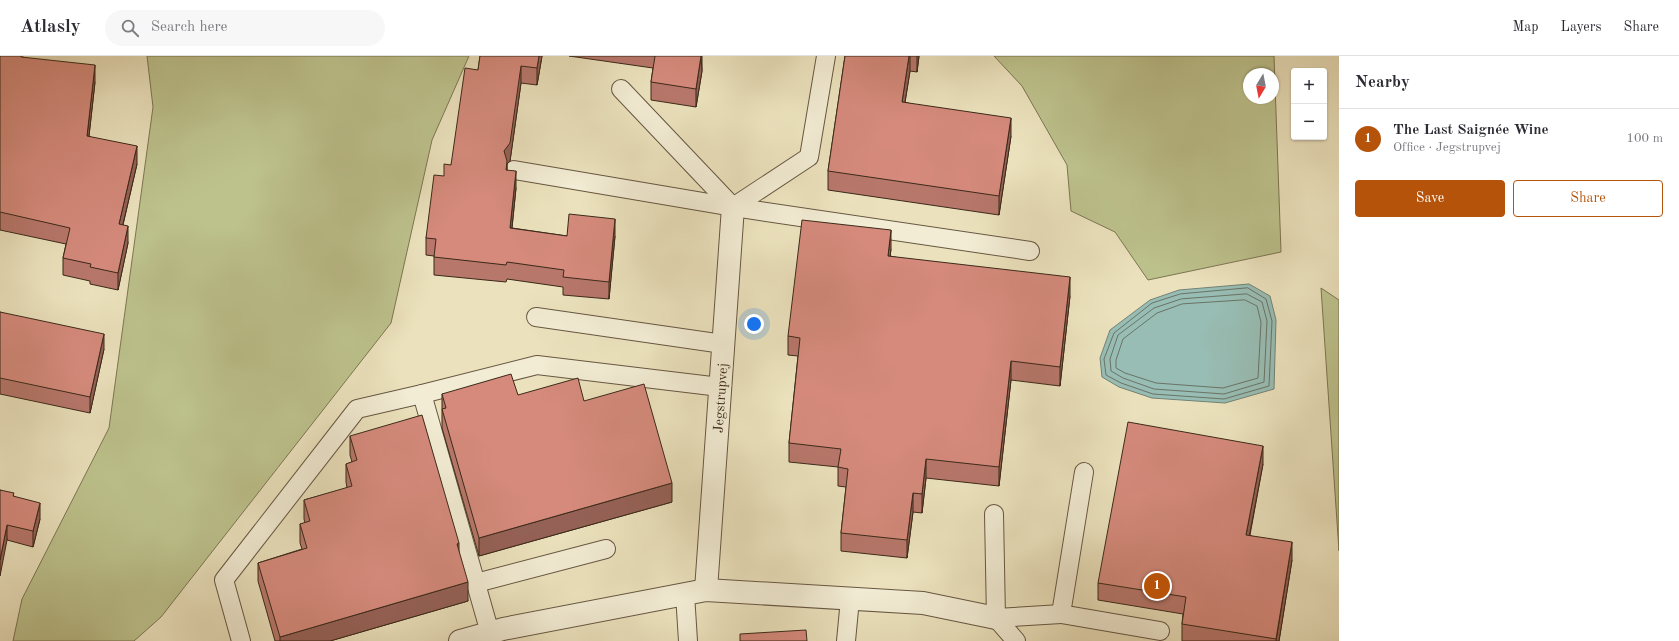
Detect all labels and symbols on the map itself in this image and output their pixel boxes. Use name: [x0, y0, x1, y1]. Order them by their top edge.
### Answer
north arrow: [1243, 68, 1279, 104]
your location: [744, 314, 764, 334]
street label: Jegstrupvej: [712, 363, 730, 434]
pin: 1: [1144, 571, 1170, 601]

